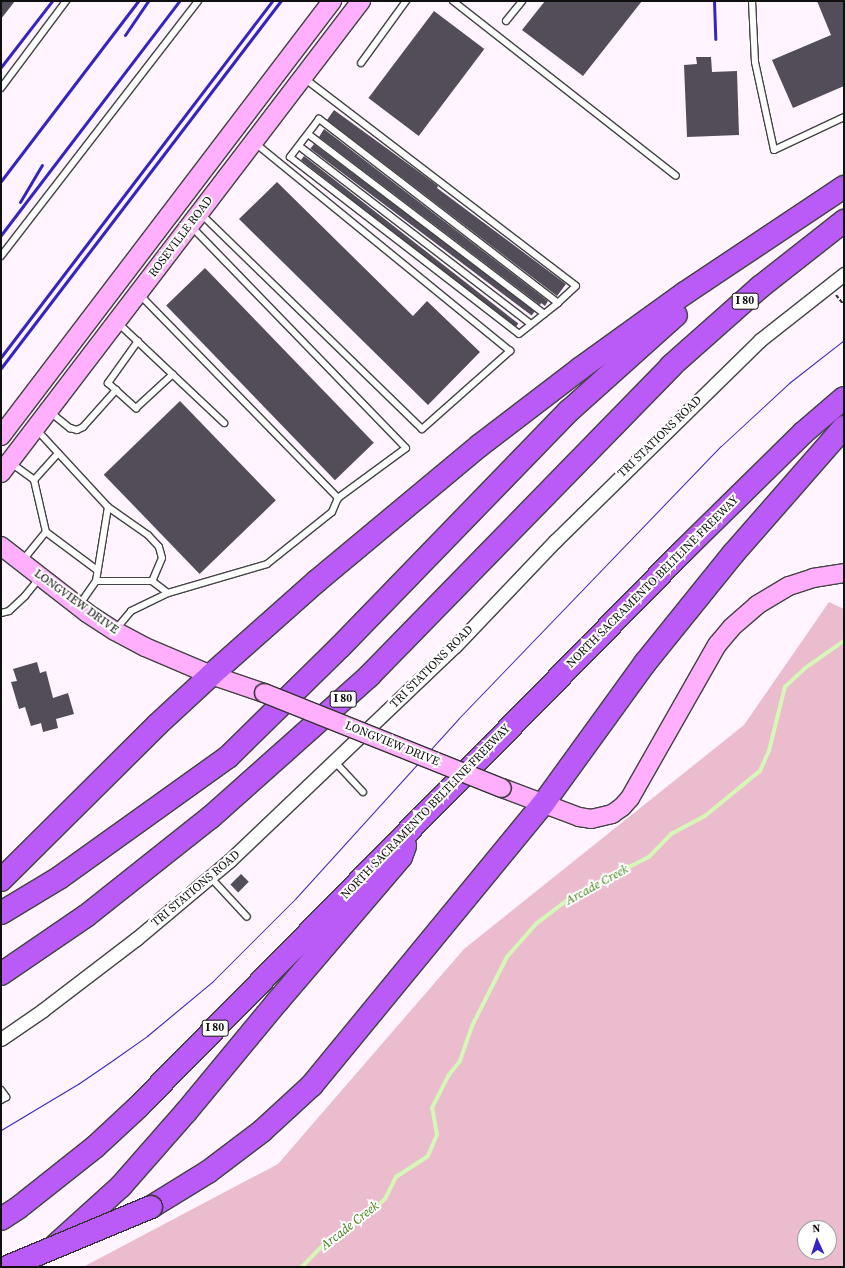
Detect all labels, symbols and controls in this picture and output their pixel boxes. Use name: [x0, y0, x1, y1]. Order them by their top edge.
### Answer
street label: ROSEVILLE ROAD: [146, 194, 216, 280]
road number: I 80: [731, 292, 759, 310]
street label: TRI STATIONS ROAD: [615, 393, 705, 481]
street label: NORTH SACRAMENTO BELTLINE FREEWAY: [564, 493, 742, 671]
street label: LONGVIEW DRIVE: [31, 566, 121, 638]
street label: TRI STATIONS ROAD: [388, 623, 476, 711]
road number: I 80: [329, 690, 357, 708]
street label: LONGVIEW DRIVE: [342, 718, 442, 770]
street label: NORTH SACRAMENTO BELTLINE FREEWAY: [338, 722, 514, 902]
street label: TRI STATIONS ROAD: [149, 848, 243, 930]
water label: Arcade Creek: [563, 861, 631, 909]
road number: I 80: [201, 1019, 229, 1037]
water label: Arcade Creek: [318, 1198, 382, 1254]
north arrow: [797, 1220, 837, 1260]
text: N: [812, 1221, 821, 1236]

